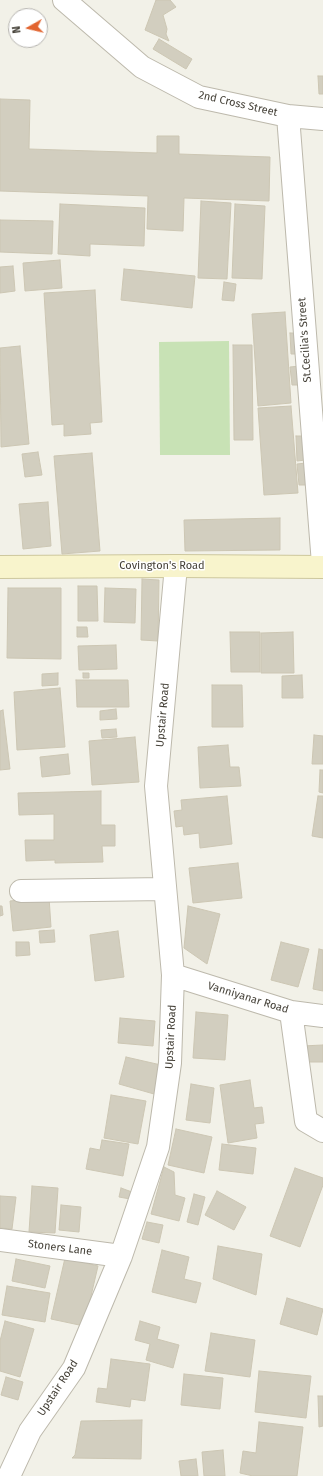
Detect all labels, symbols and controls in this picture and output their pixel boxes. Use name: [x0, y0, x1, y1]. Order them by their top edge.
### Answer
north arrow: [8, 8, 48, 48]
text: N: [10, 25, 24, 34]
street label: 2nd Cross Street: [197, 88, 279, 120]
street label: St.Cecilia's Street: [295, 297, 315, 383]
street label: Covington's Road: [119, 559, 205, 573]
street label: Upstair Road: [154, 682, 172, 748]
street label: Vanniyanar Road: [206, 979, 290, 1017]
street label: Upstair Road: [163, 1004, 179, 1070]
street label: Stoners Lane: [27, 1238, 93, 1258]
street label: Upstair Road: [35, 1357, 81, 1419]

